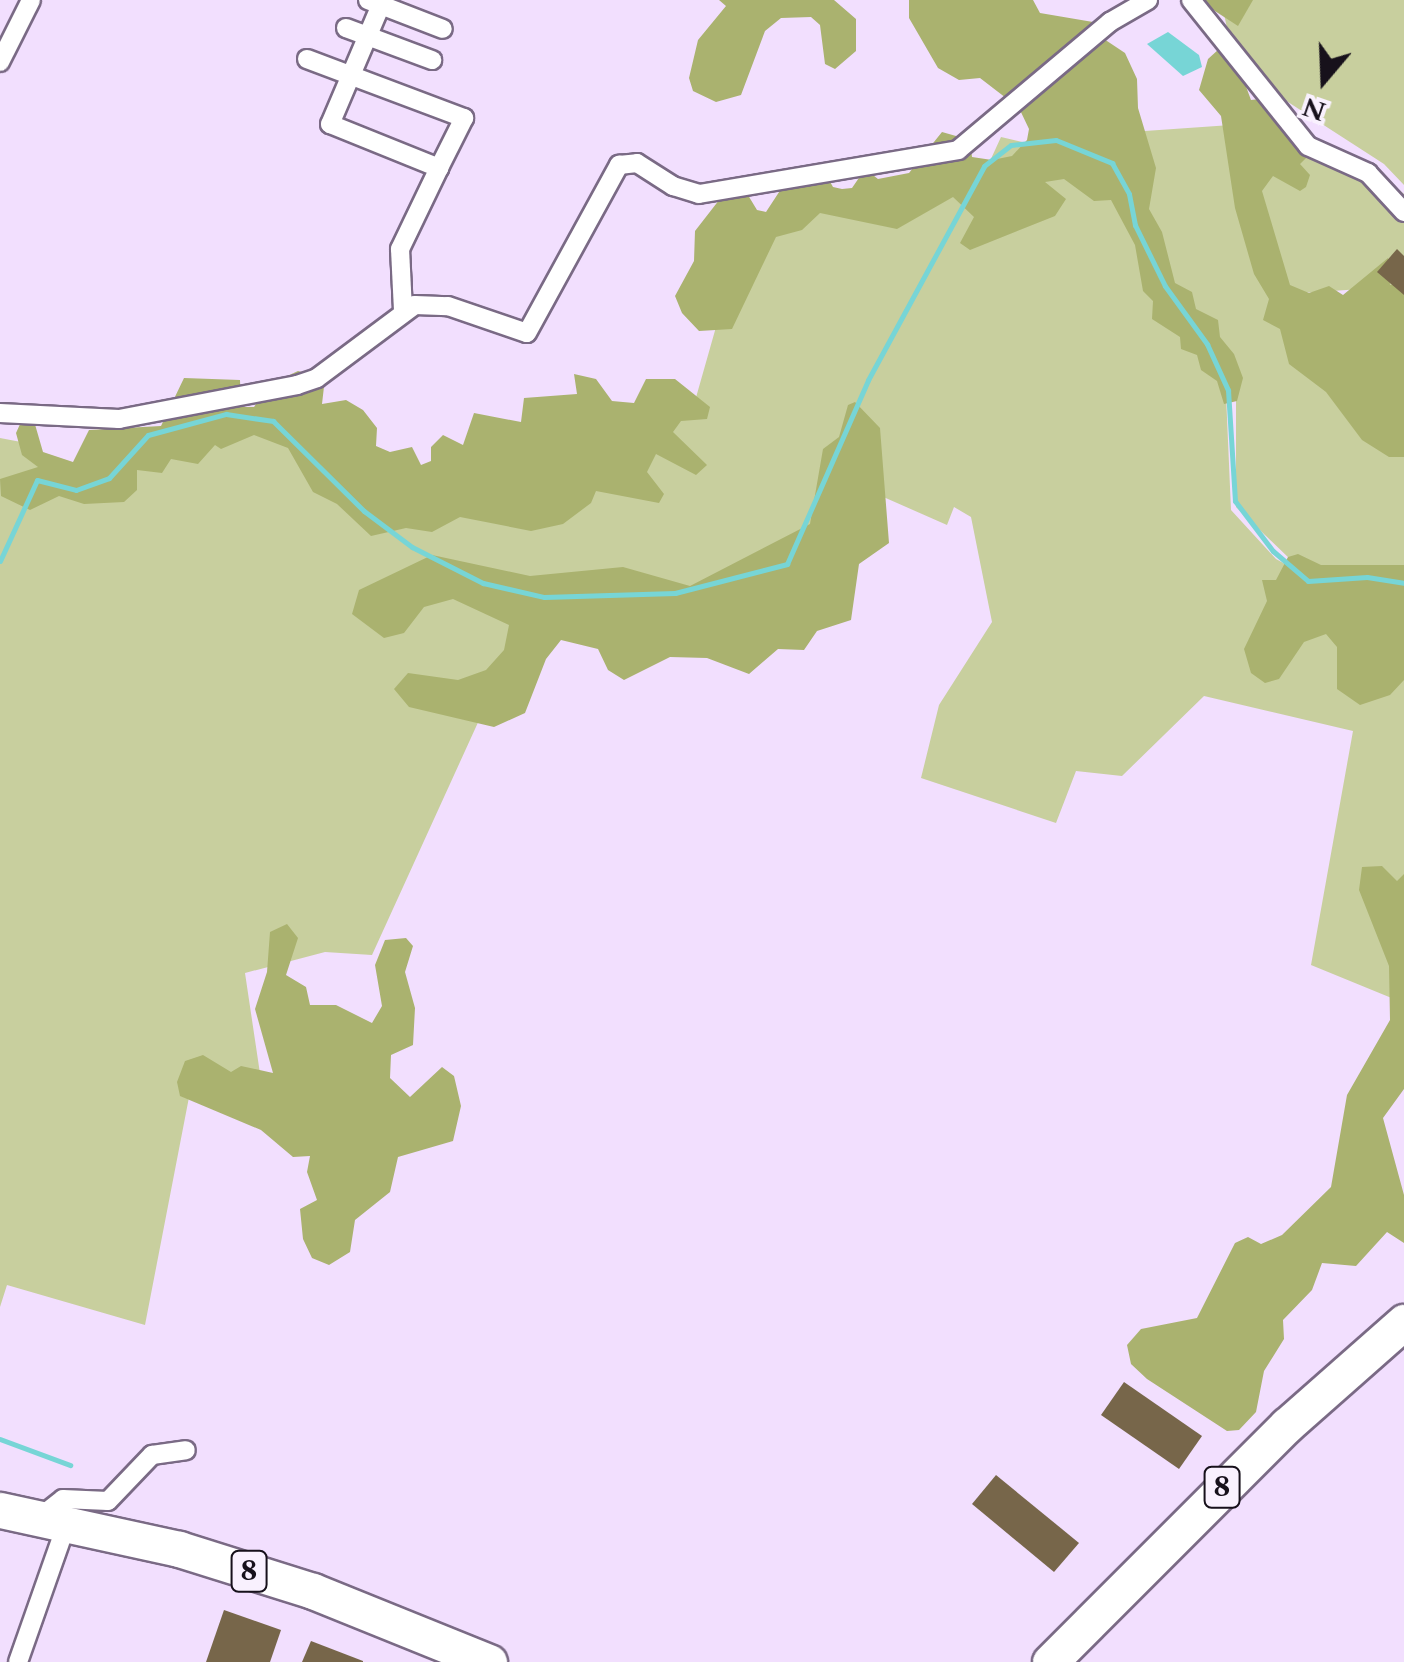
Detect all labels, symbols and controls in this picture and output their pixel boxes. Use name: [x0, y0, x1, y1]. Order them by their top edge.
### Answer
north arrow: [1274, 30, 1374, 130]
text: N: [1296, 85, 1332, 133]
road number: 8: [1202, 1462, 1242, 1512]
road number: 8: [229, 1546, 269, 1596]

